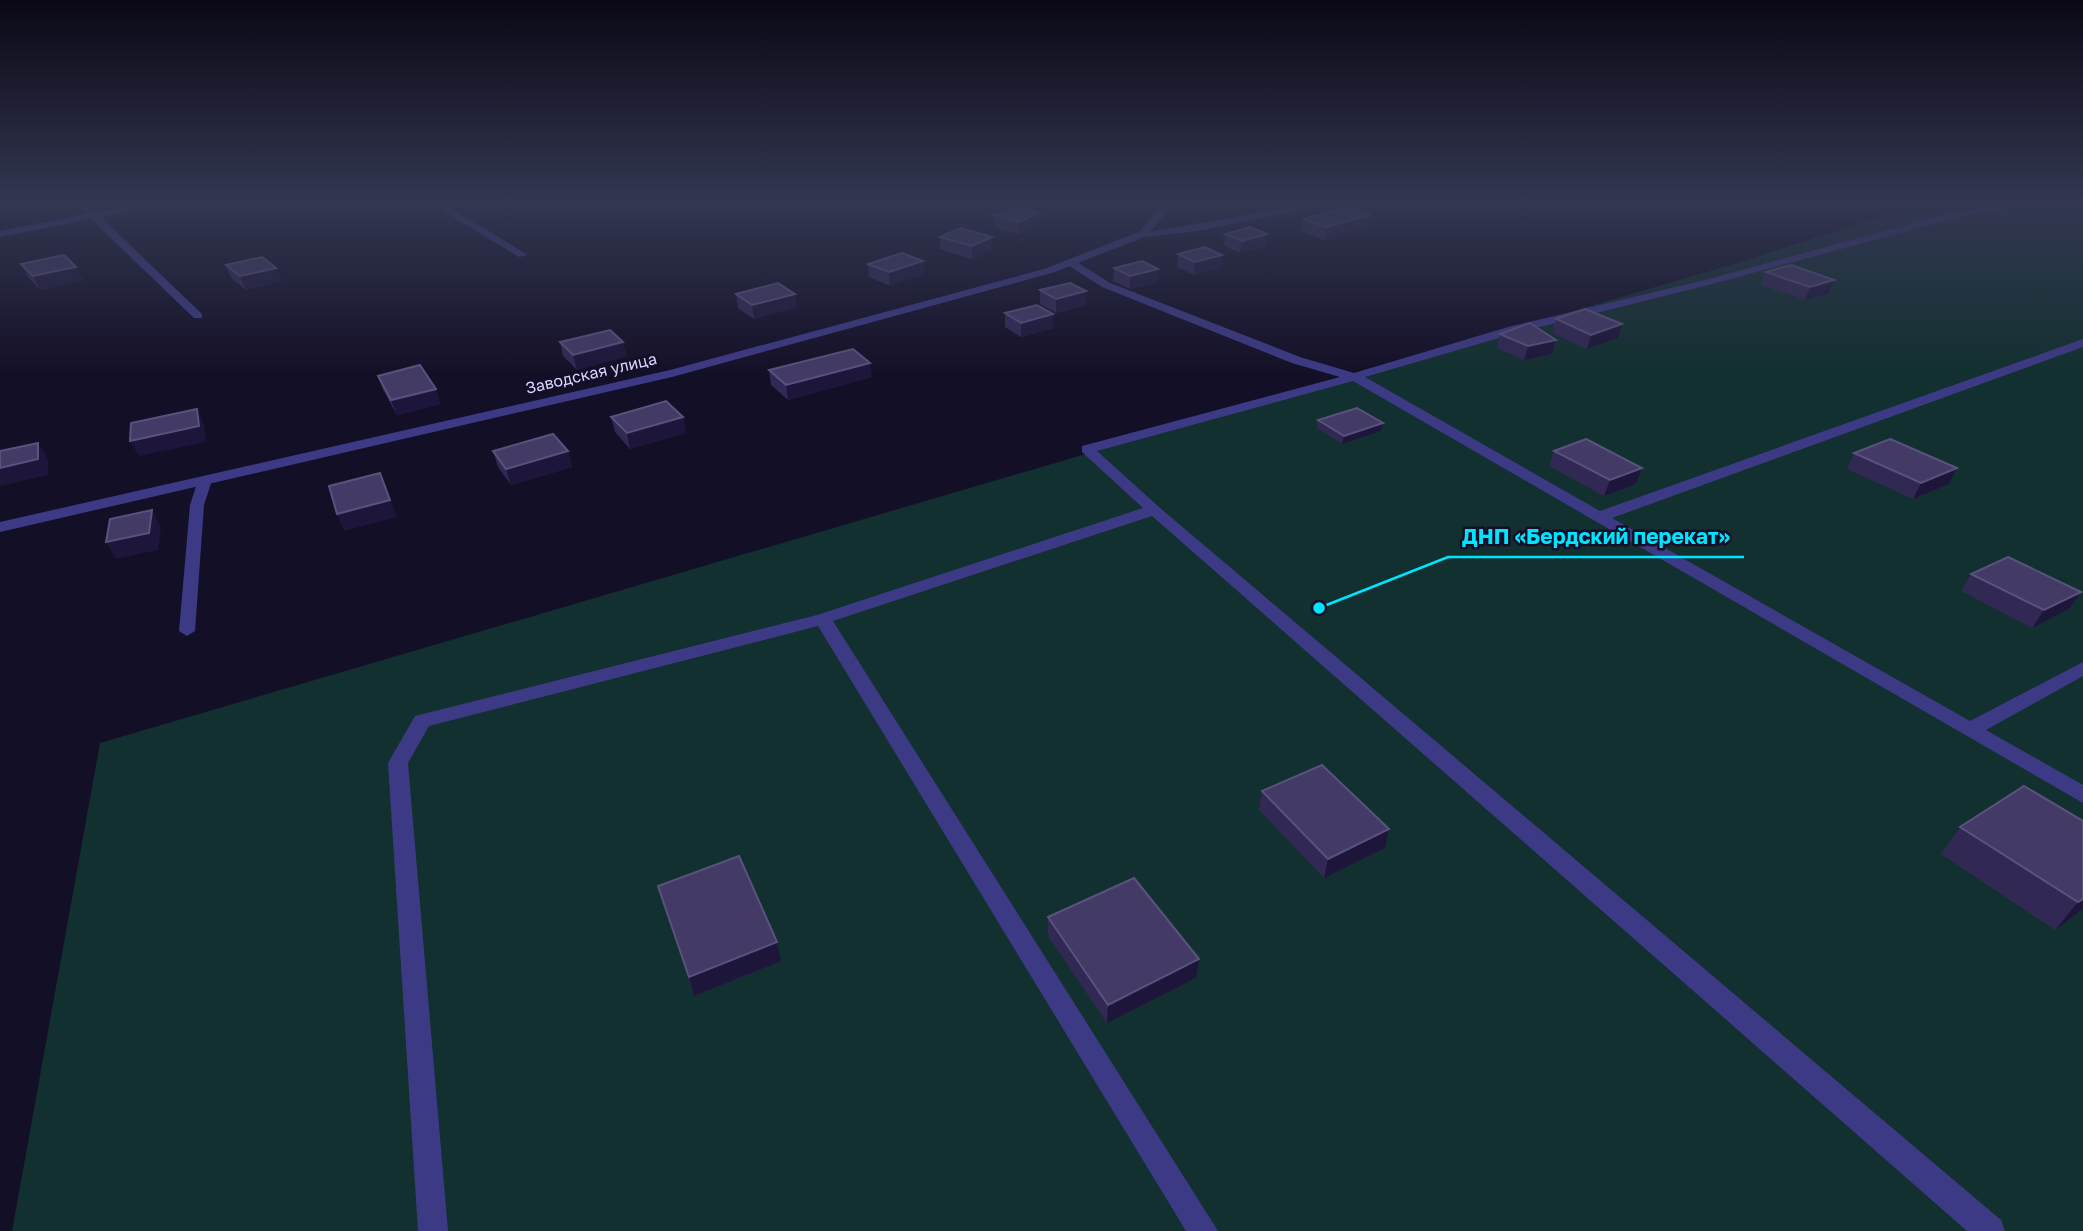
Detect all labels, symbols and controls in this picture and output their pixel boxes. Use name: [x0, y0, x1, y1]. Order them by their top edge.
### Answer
street label: Заводская улица: [523, 348, 659, 398]
callout: ДНП «Бердский перекат»: [1448, 515, 1744, 557]
text: ДНП «Бердский перекат»: [1462, 523, 1730, 549]

